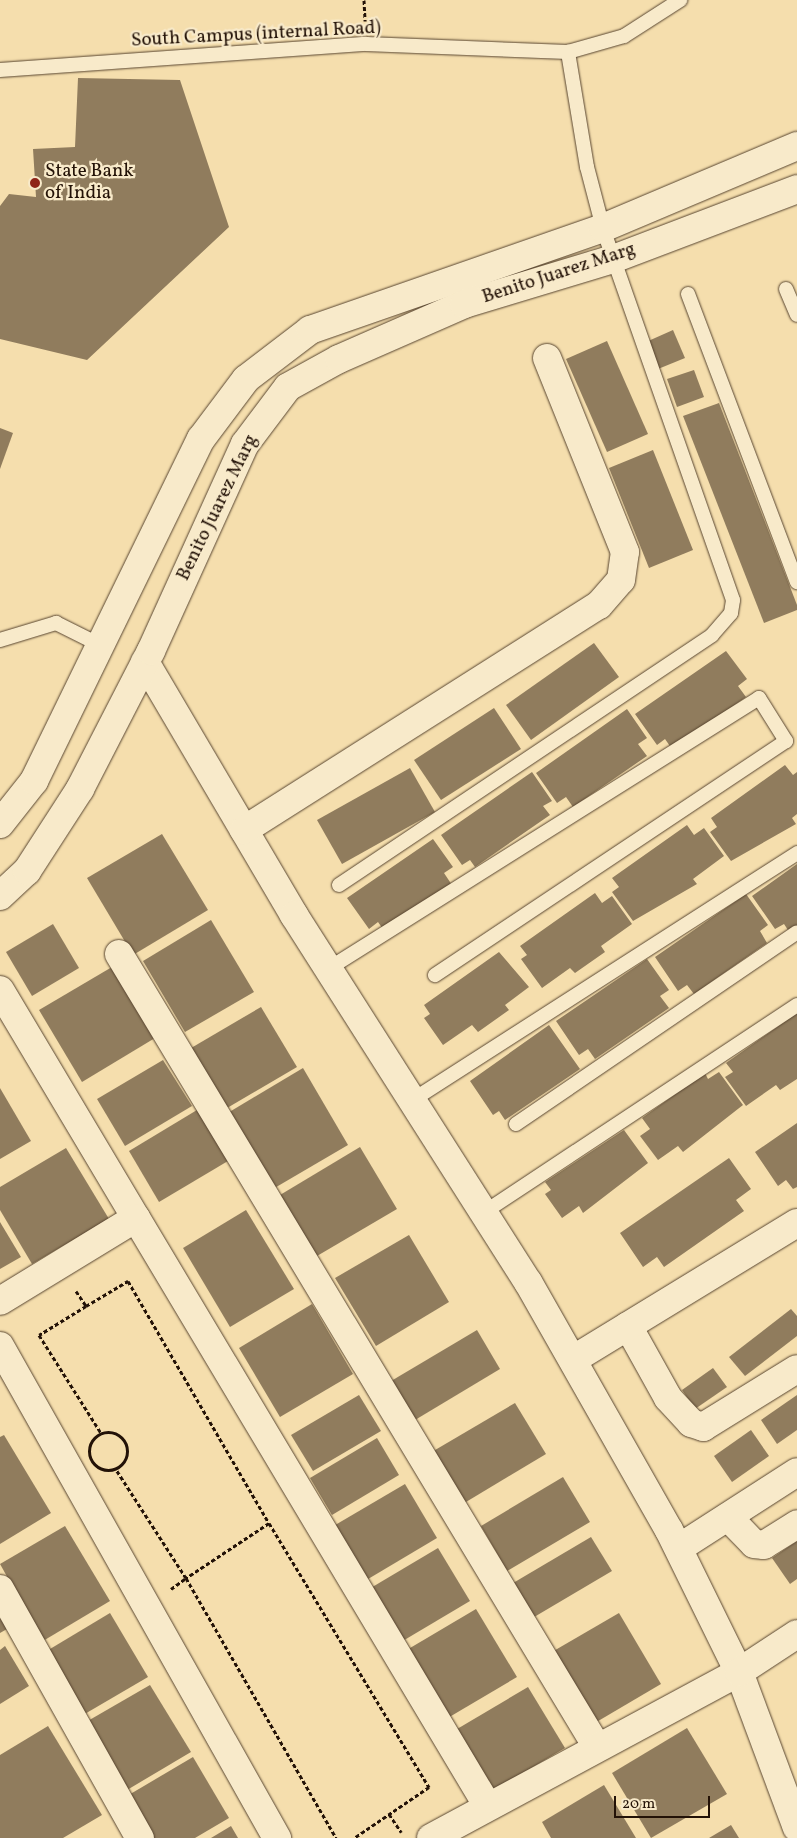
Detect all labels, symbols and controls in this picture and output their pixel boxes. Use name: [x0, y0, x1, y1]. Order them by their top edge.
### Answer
street label: South Campus (internal Road): [131, 17, 381, 53]
place label: State Bank of India: [45, 161, 134, 205]
marker: State Bank of India: [29, 177, 41, 189]
street label: Benito Juarez Marg: [479, 238, 639, 310]
street label: Benito Juarez Marg: [173, 431, 263, 585]
scale bar: [617, 1786, 713, 1818]
text: 20 m: [622, 1794, 655, 1815]

